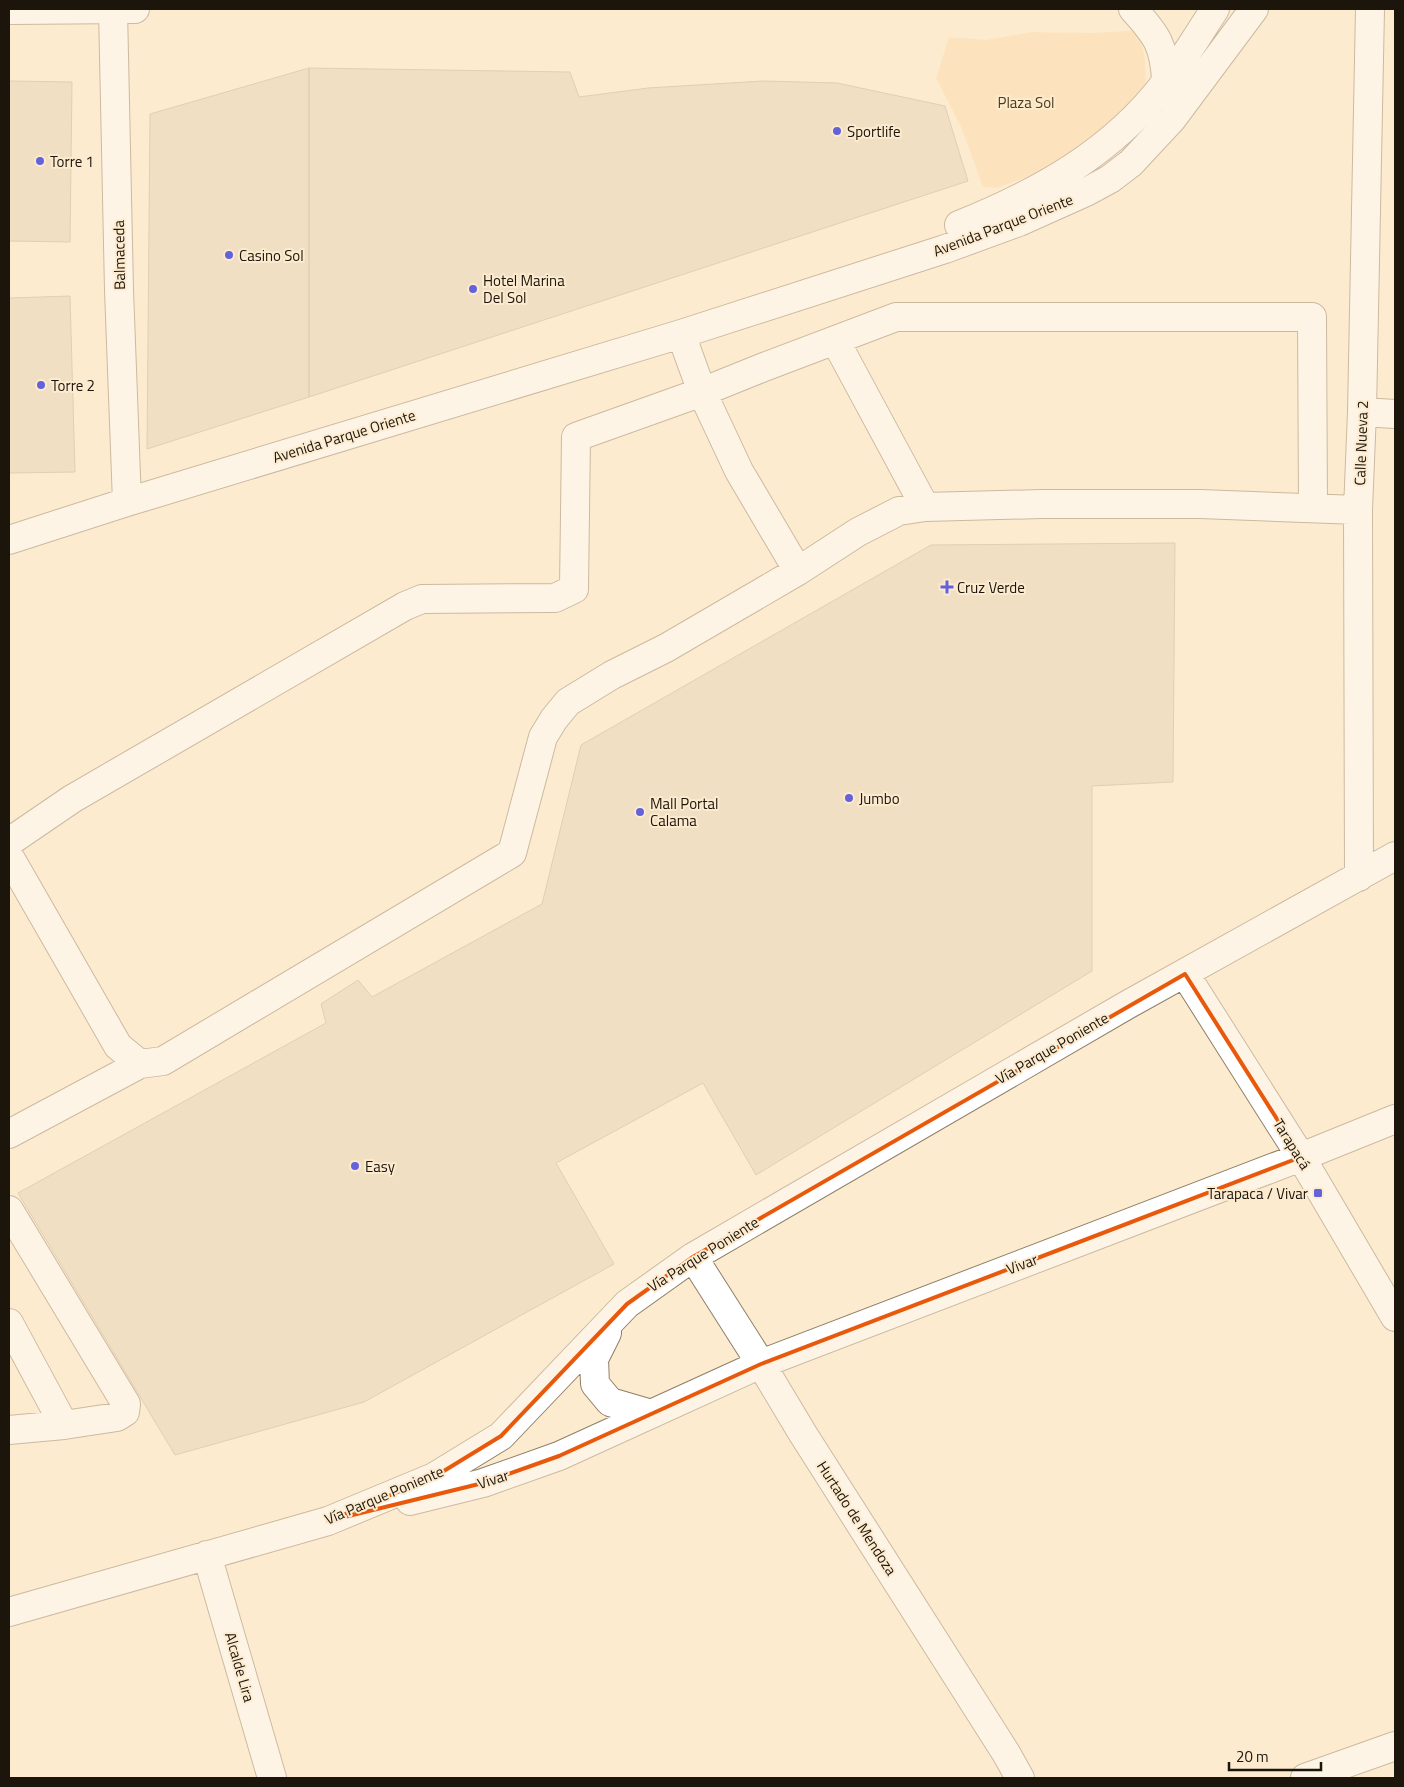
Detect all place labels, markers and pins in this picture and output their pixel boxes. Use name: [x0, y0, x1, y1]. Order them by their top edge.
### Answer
place label: Sportlife: [847, 120, 901, 143]
marker: Sportlife: [831, 125, 843, 137]
place label: Torre 1: [50, 150, 94, 173]
marker: Torre 1: [34, 155, 46, 167]
place label: Casino Sol: [239, 244, 304, 267]
marker: Casino Sol: [223, 249, 235, 261]
place label: Hotel Marina Del Sol: [483, 269, 565, 309]
marker: Hotel Marina Del Sol: [467, 283, 479, 295]
place label: Torre 2: [51, 374, 95, 397]
marker: Torre 2: [35, 379, 47, 391]
place label: Cruz Verde: [957, 576, 1025, 599]
marker: Cruz Verde: [941, 581, 953, 593]
place label: Jumbo: [859, 787, 900, 810]
place label: Mall Portal Calama: [650, 792, 719, 832]
marker: Jumbo: [843, 792, 855, 804]
marker: Mall Portal Calama: [634, 806, 646, 818]
place label: Easy: [365, 1155, 395, 1178]
marker: Easy: [349, 1160, 361, 1172]
place label: Tarapaca / Vivar: [1207, 1182, 1308, 1205]
marker: Tarapaca / Vivar: [1312, 1187, 1324, 1199]

